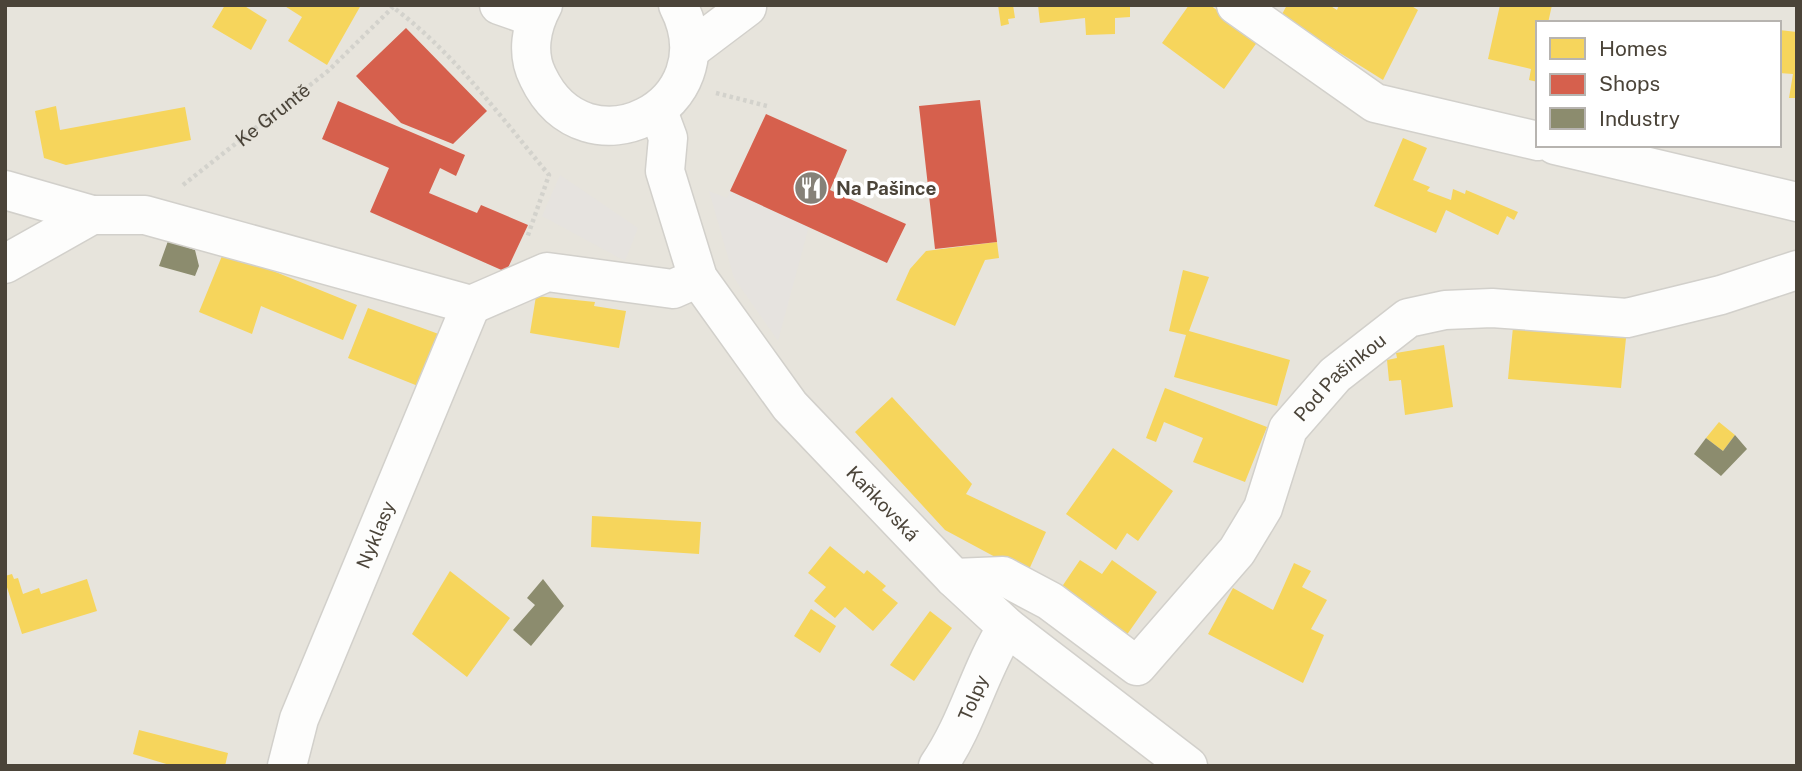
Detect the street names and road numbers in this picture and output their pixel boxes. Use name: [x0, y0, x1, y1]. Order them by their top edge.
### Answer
street label: Ke Gruntě: [231, 79, 314, 151]
street label: Pod Pašinkou: [1289, 329, 1390, 425]
street label: Kaňkovská: [842, 461, 924, 545]
street label: Nyklasy: [352, 498, 399, 572]
street label: Tolpy: [953, 671, 992, 724]

